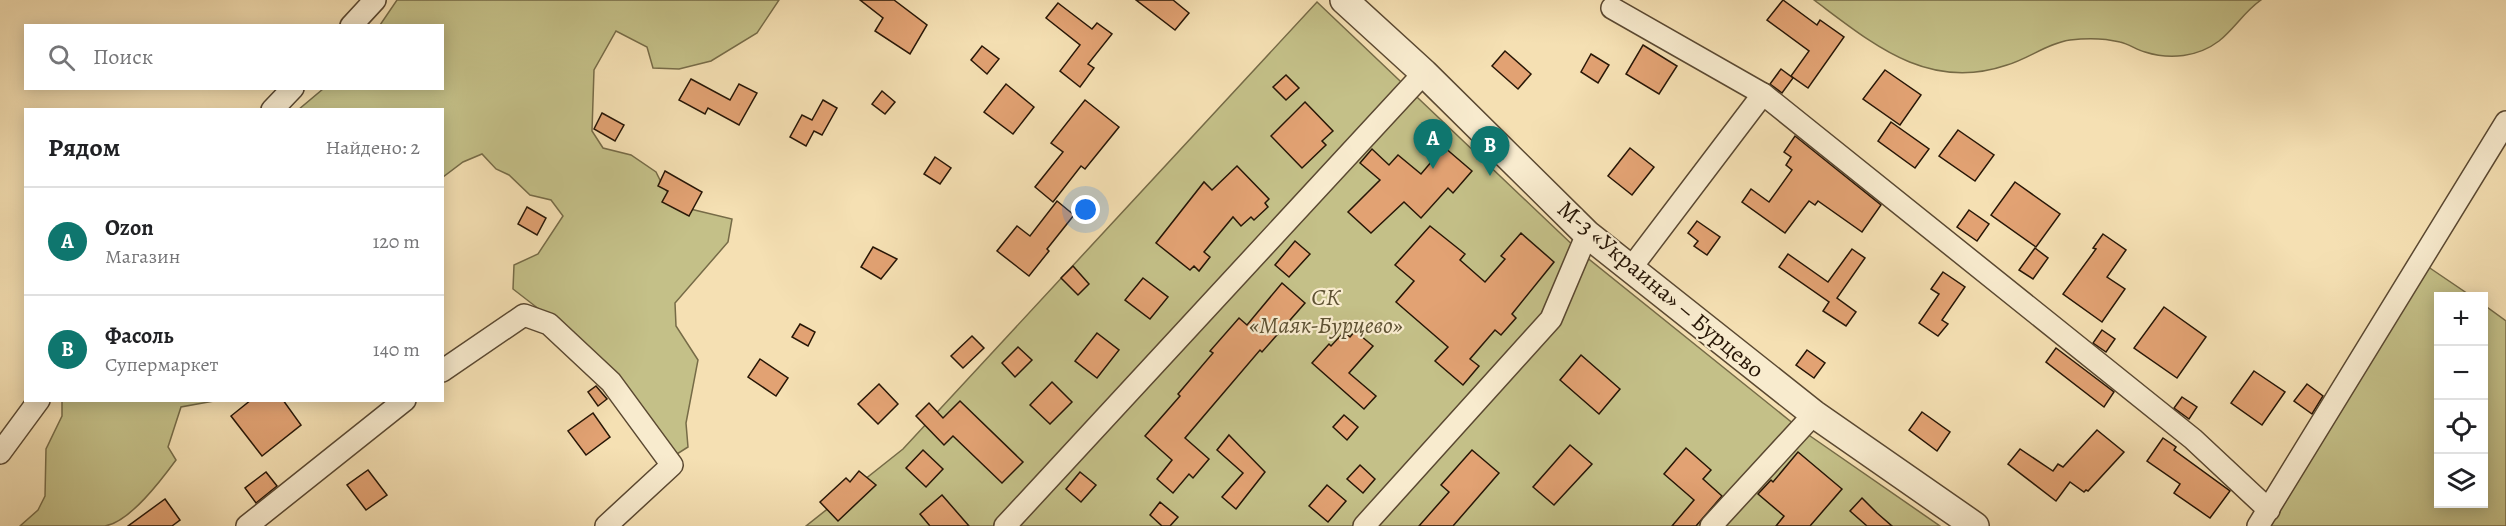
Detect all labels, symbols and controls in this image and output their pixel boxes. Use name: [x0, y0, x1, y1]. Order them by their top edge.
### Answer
search box: [24, 24, 444, 90]
icon: search: [45, 41, 78, 74]
text: Поиск: [93, 42, 153, 72]
pin: A: [1414, 120, 1452, 169]
pin: B: [1470, 126, 1510, 176]
text: Рядом: [48, 130, 120, 165]
text: Найдено: 2: [325, 134, 420, 161]
street label: М-3 «Украина» – Бурцево: [1551, 193, 1771, 385]
your location: [1071, 195, 1100, 224]
text: Ozon: [105, 213, 154, 243]
text: A: [61, 228, 74, 255]
text: 120 m: [372, 228, 420, 255]
text: Магазин: [105, 243, 180, 270]
park label: СК «Маяк-Бурцево»: [1249, 281, 1403, 341]
map controls: [2434, 292, 2488, 508]
button: +: [2434, 292, 2488, 346]
text: Фасоль: [105, 321, 174, 351]
text: B: [61, 336, 74, 363]
text: 140 m: [373, 336, 420, 363]
button: −: [2434, 346, 2488, 400]
text: Супермаркет: [105, 351, 219, 378]
button: locate: [2434, 400, 2488, 454]
button: layers: [2434, 454, 2488, 508]

